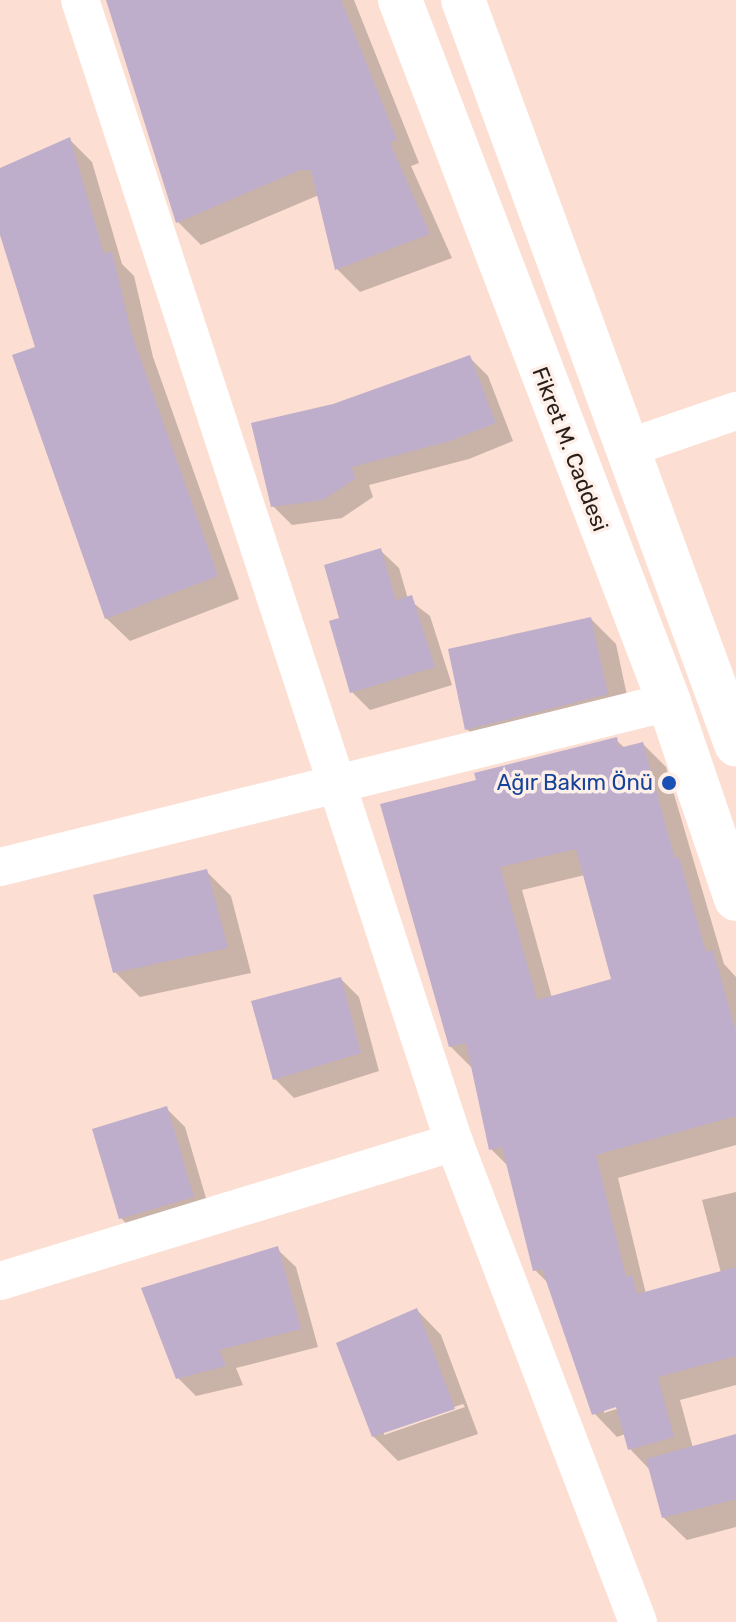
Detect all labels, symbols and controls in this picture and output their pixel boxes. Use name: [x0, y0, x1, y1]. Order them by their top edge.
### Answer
street label: Fikret M. Caddesi: [527, 363, 613, 535]
place label: Ağır Bakım Önü: [496, 770, 653, 796]
marker: Ağır Bakım Önü: [660, 774, 678, 792]

